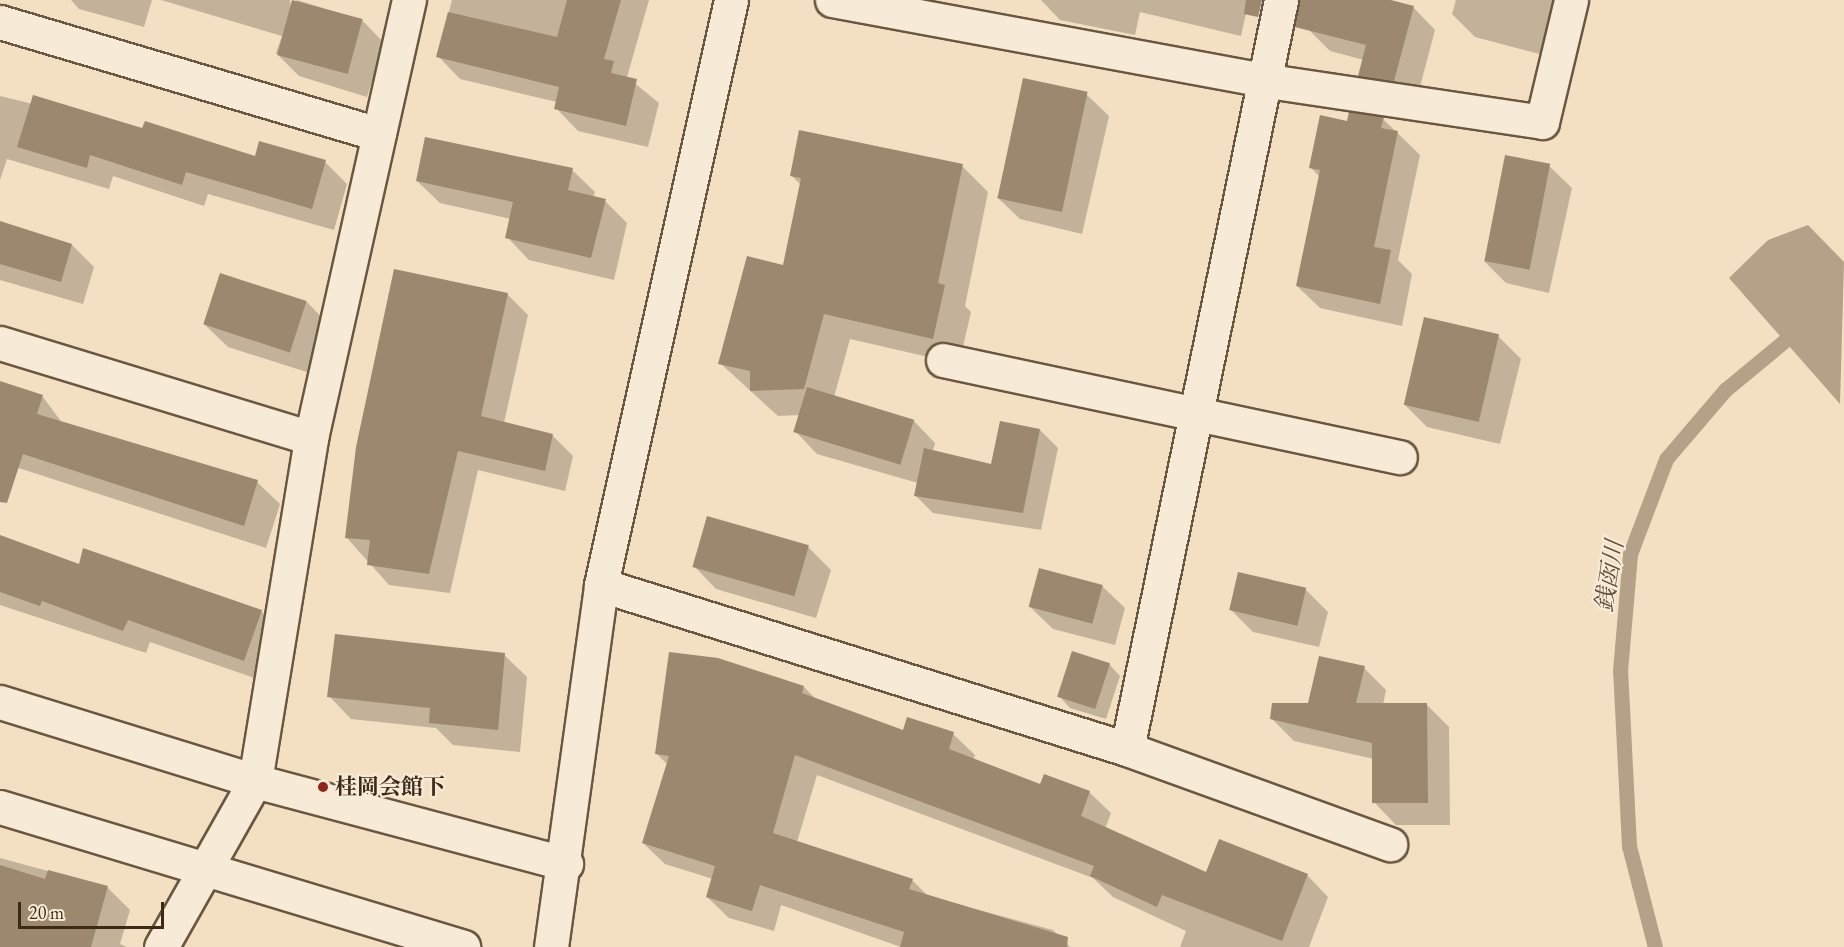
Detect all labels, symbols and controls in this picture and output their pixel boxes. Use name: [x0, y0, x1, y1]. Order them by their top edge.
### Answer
water label: 銭函川: [1589, 538, 1629, 614]
place label: 桂岡会館下: [335, 774, 445, 800]
marker: 桂岡会館下: [316, 780, 330, 794]
scale bar: [21, 890, 166, 928]
text: 20 m: [29, 901, 64, 924]

